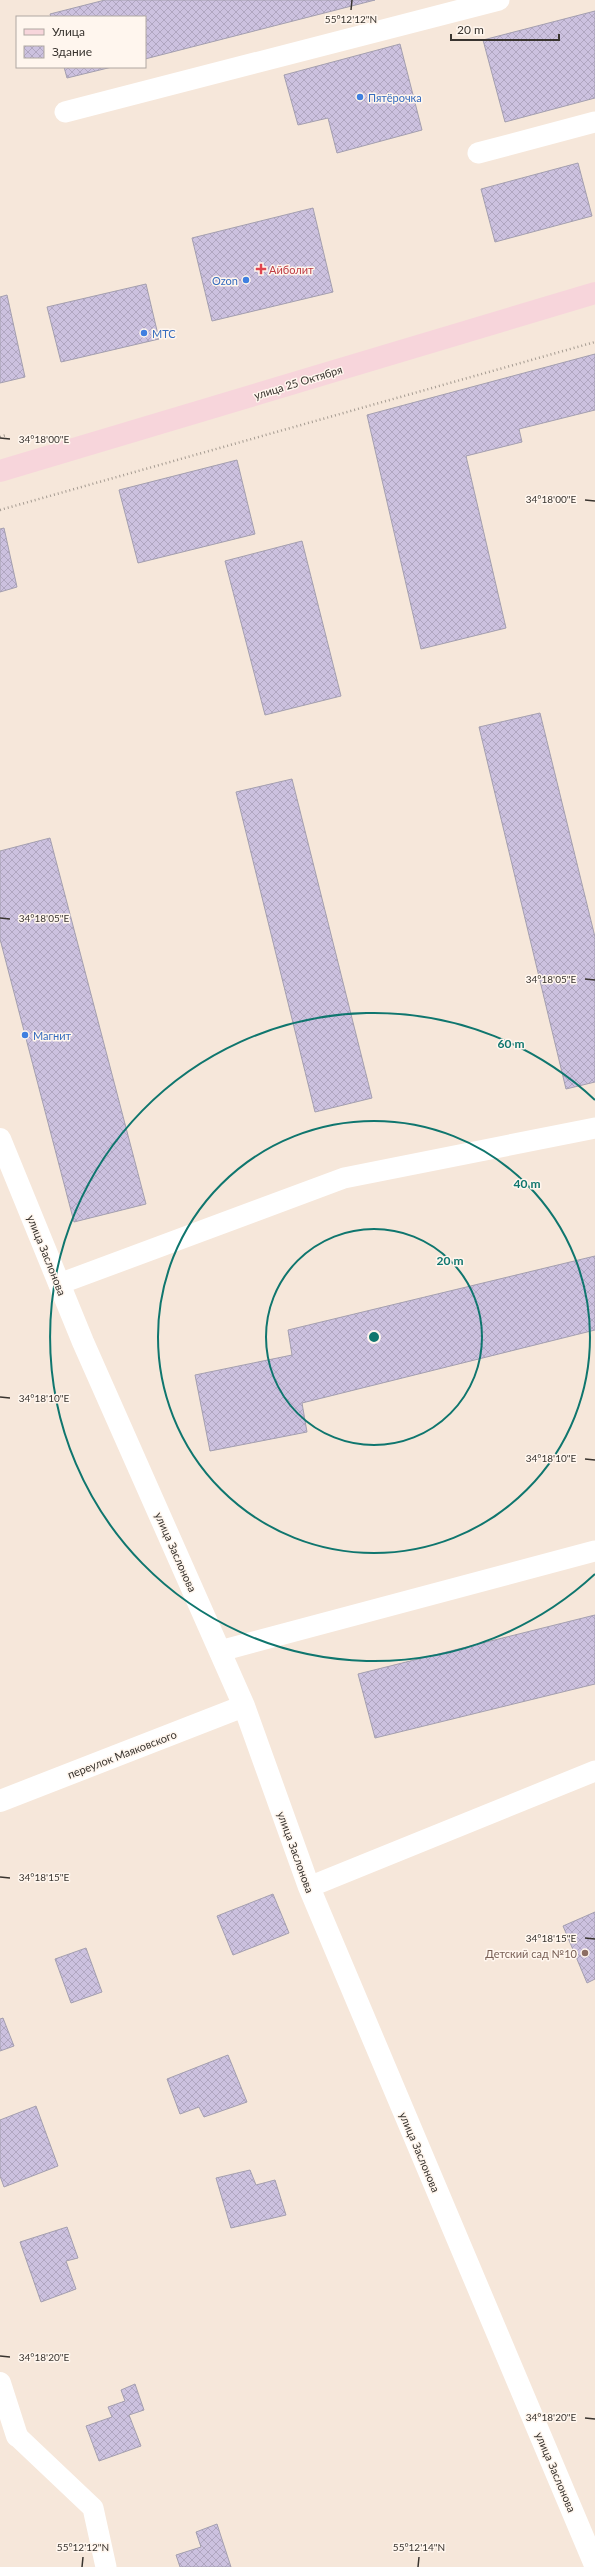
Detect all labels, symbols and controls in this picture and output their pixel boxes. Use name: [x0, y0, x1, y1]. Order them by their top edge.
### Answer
text: 55°12'12"N: [325, 13, 377, 25]
legend: [16, 16, 146, 68]
scale bar: [451, 16, 559, 42]
text: 20 m: [457, 22, 484, 37]
text: Улица: [52, 24, 85, 39]
text: Здание: [52, 44, 92, 59]
place label: Пятёрочка: [368, 91, 422, 104]
marker: Пятёрочка: [355, 92, 365, 102]
place label: Айболит: [269, 263, 314, 276]
marker: Айболит: [256, 264, 266, 274]
place label: Ozon: [212, 274, 238, 287]
marker: Ozon: [241, 275, 251, 285]
place label: МТС: [152, 327, 176, 340]
marker: МТС: [139, 328, 149, 338]
street label: улица 25 Октября: [252, 362, 344, 402]
text: 34°18'00"E: [19, 433, 69, 445]
text: 34°18'00"E: [526, 493, 576, 505]
text: 34°18'05"E: [19, 912, 69, 924]
text: 34°18'05"E: [526, 973, 576, 985]
place label: Магнит: [33, 1029, 72, 1042]
marker: Магнит: [20, 1030, 30, 1040]
text: 60 m: [498, 1036, 524, 1051]
text: 40 m: [514, 1176, 540, 1191]
street label: улица Заслонова: [25, 1213, 69, 1297]
text: 20 m: [437, 1253, 463, 1268]
centre of rings: [367, 1330, 381, 1344]
text: 34°18'10"E: [19, 1392, 69, 1404]
text: 34°18'10"E: [526, 1452, 576, 1464]
street label: улица Заслонова: [153, 1510, 199, 1594]
street label: переулок Маяковского: [66, 1727, 178, 1781]
street label: улица Заслонова: [275, 1809, 317, 1895]
text: 34°18'15"E: [19, 1871, 69, 1883]
text: 34°18'15"E: [526, 1932, 576, 1944]
place label: Детский сад №10: [485, 1947, 578, 1960]
marker: Детский сад №10: [580, 1948, 590, 1958]
street label: улица Заслонова: [397, 2110, 443, 2194]
text: 34°18'20"E: [19, 2351, 69, 2363]
text: 34°18'20"E: [526, 2411, 576, 2423]
street label: улица Заслонова: [533, 2430, 579, 2514]
text: 55°12'12"N: [57, 2541, 109, 2553]
text: 55°12'14"N: [393, 2541, 445, 2553]

